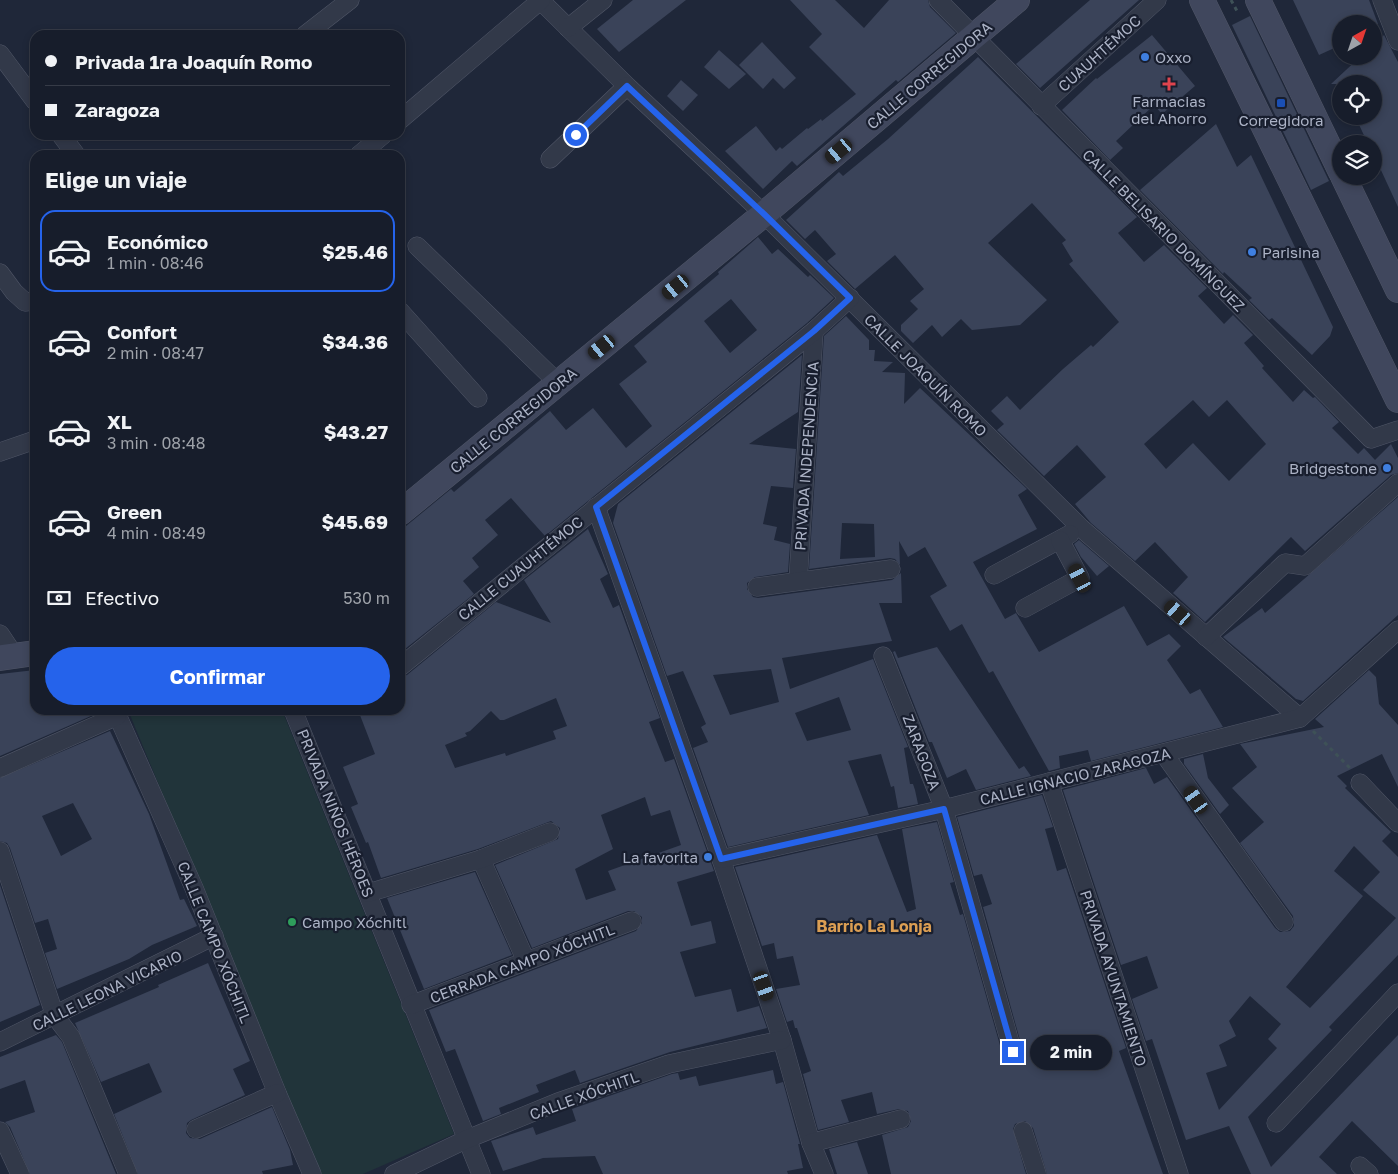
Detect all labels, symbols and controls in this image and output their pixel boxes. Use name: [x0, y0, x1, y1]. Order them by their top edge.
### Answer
street label: CUAUHTÉMOC: [1054, 11, 1144, 95]
north arrow: [1332, 15, 1382, 65]
map controls: [1332, 15, 1382, 185]
street label: CALLE CORREGIDORA: [863, 17, 995, 133]
place label: Oxxo: [1155, 48, 1191, 66]
text: Privada 1ra Joaquín Romo: [75, 50, 312, 73]
marker: Oxxo: [1139, 51, 1151, 63]
button: locate: [1332, 75, 1382, 125]
marker: Farmacias del Ahorro: [1163, 78, 1175, 90]
place label: Farmacias del Ahorro: [1131, 92, 1207, 127]
marker: Corregidora: [1275, 97, 1287, 109]
text: Zaragoza: [75, 98, 160, 121]
place label: Corregidora: [1238, 111, 1324, 129]
route start: [565, 124, 587, 146]
button: layers: [1332, 135, 1382, 185]
car: [822, 136, 855, 166]
street label: CALLE BELISARIO DOMÍNGUEZ: [1079, 145, 1249, 315]
text: Elige un viaje: [45, 166, 187, 193]
icon: car: [47, 229, 92, 274]
text: Económico: [107, 230, 208, 253]
text: $25.46: [322, 240, 388, 263]
place label: Parisina: [1262, 243, 1320, 261]
marker: Parisina: [1246, 246, 1258, 258]
text: 1 min · 08:46: [107, 253, 204, 273]
car: [659, 272, 692, 302]
street label: CALLE JOAQUÍN ROMO: [861, 310, 991, 440]
icon: car: [47, 319, 92, 364]
text: Confort: [107, 320, 177, 343]
text: $34.36: [322, 330, 388, 353]
car: [585, 332, 618, 362]
text: 2 min · 08:47: [107, 343, 204, 363]
street label: PRIVADA INDEPENDENCIA: [790, 361, 822, 551]
street label: CALLE CORREGIDORA: [446, 363, 580, 477]
icon: car: [47, 409, 92, 454]
text: XL: [107, 410, 132, 433]
text: $43.27: [324, 420, 388, 443]
text: 3 min · 08:48: [107, 433, 205, 453]
place label: Bridgestone: [1289, 459, 1377, 477]
marker: Bridgestone: [1381, 462, 1393, 474]
icon: car: [47, 499, 92, 544]
text: Green: [107, 500, 162, 523]
text: $45.69: [322, 510, 388, 533]
street label: CALLE CUAUHTÉMOC: [454, 512, 586, 624]
text: 4 min · 08:49: [107, 523, 206, 543]
car: [1066, 561, 1093, 595]
icon: cash: [45, 584, 73, 612]
text: Efectivo: [85, 586, 159, 609]
text: 530 m: [343, 588, 390, 608]
car: [1161, 597, 1194, 629]
button: Confirmar: [45, 647, 390, 705]
street label: ZARAGOZA: [899, 712, 945, 792]
street label: PRIVADA NIÑOS HÉROES: [294, 726, 378, 900]
street label: CALLE IGNACIO ZARAGOZA: [978, 744, 1172, 808]
car: [1181, 783, 1210, 817]
place label: La favorita: [622, 848, 698, 866]
marker: La favorita: [702, 851, 714, 863]
street label: CALLE CAMPO XÓCHITL: [174, 859, 256, 1026]
street label: PRIVADA AYUNTAMIENTO: [1077, 888, 1151, 1068]
place label: Campo Xóchitl: [302, 913, 407, 931]
marker: Campo Xóchitl: [286, 916, 298, 928]
district label: Barrio La Lonja: [816, 916, 932, 936]
street label: CERRADA CAMPO XÓCHITL: [427, 919, 617, 1007]
street label: CALLE LEONA VICARIO: [29, 946, 185, 1034]
car: [752, 969, 775, 1003]
callout: 2 min: [1030, 1034, 1113, 1070]
route end: [1002, 1041, 1024, 1063]
text: 2 min: [1050, 1042, 1092, 1062]
street label: CALLE XÓCHITL: [527, 1067, 641, 1123]

